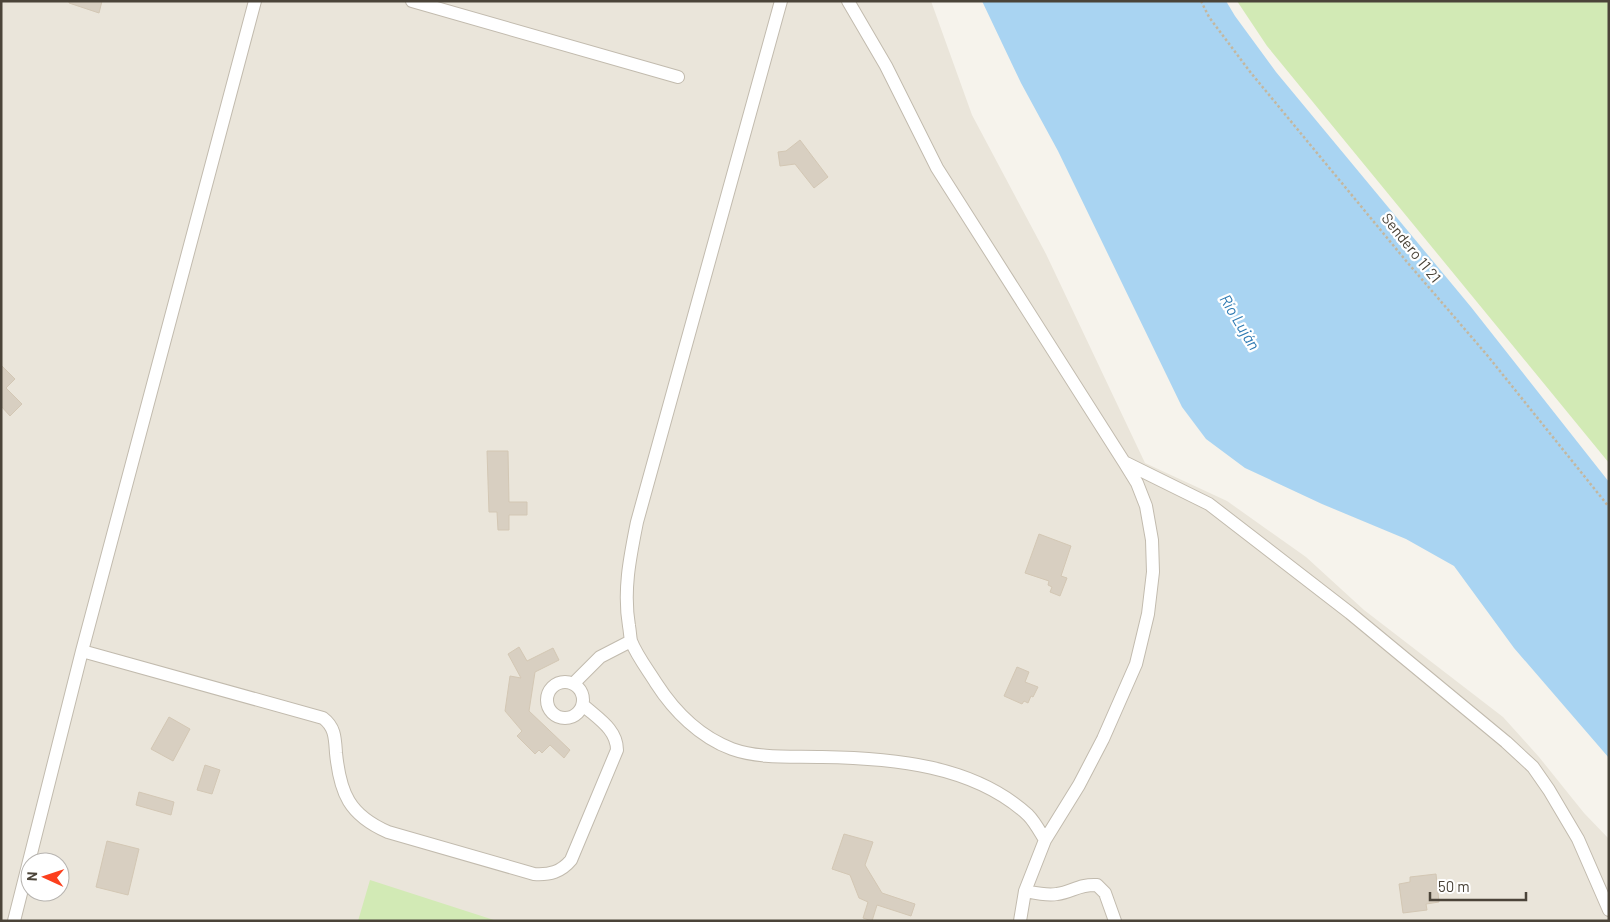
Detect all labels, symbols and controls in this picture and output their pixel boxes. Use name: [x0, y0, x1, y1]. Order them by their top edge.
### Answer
street label: Sendero 11 21: [1378, 209, 1445, 286]
water label: Río Luján: [1216, 290, 1264, 353]
north arrow: [20, 852, 70, 902]
scale bar: [1430, 870, 1526, 902]
text: N: [23, 871, 40, 881]
text: 50 m: [1438, 877, 1470, 895]

